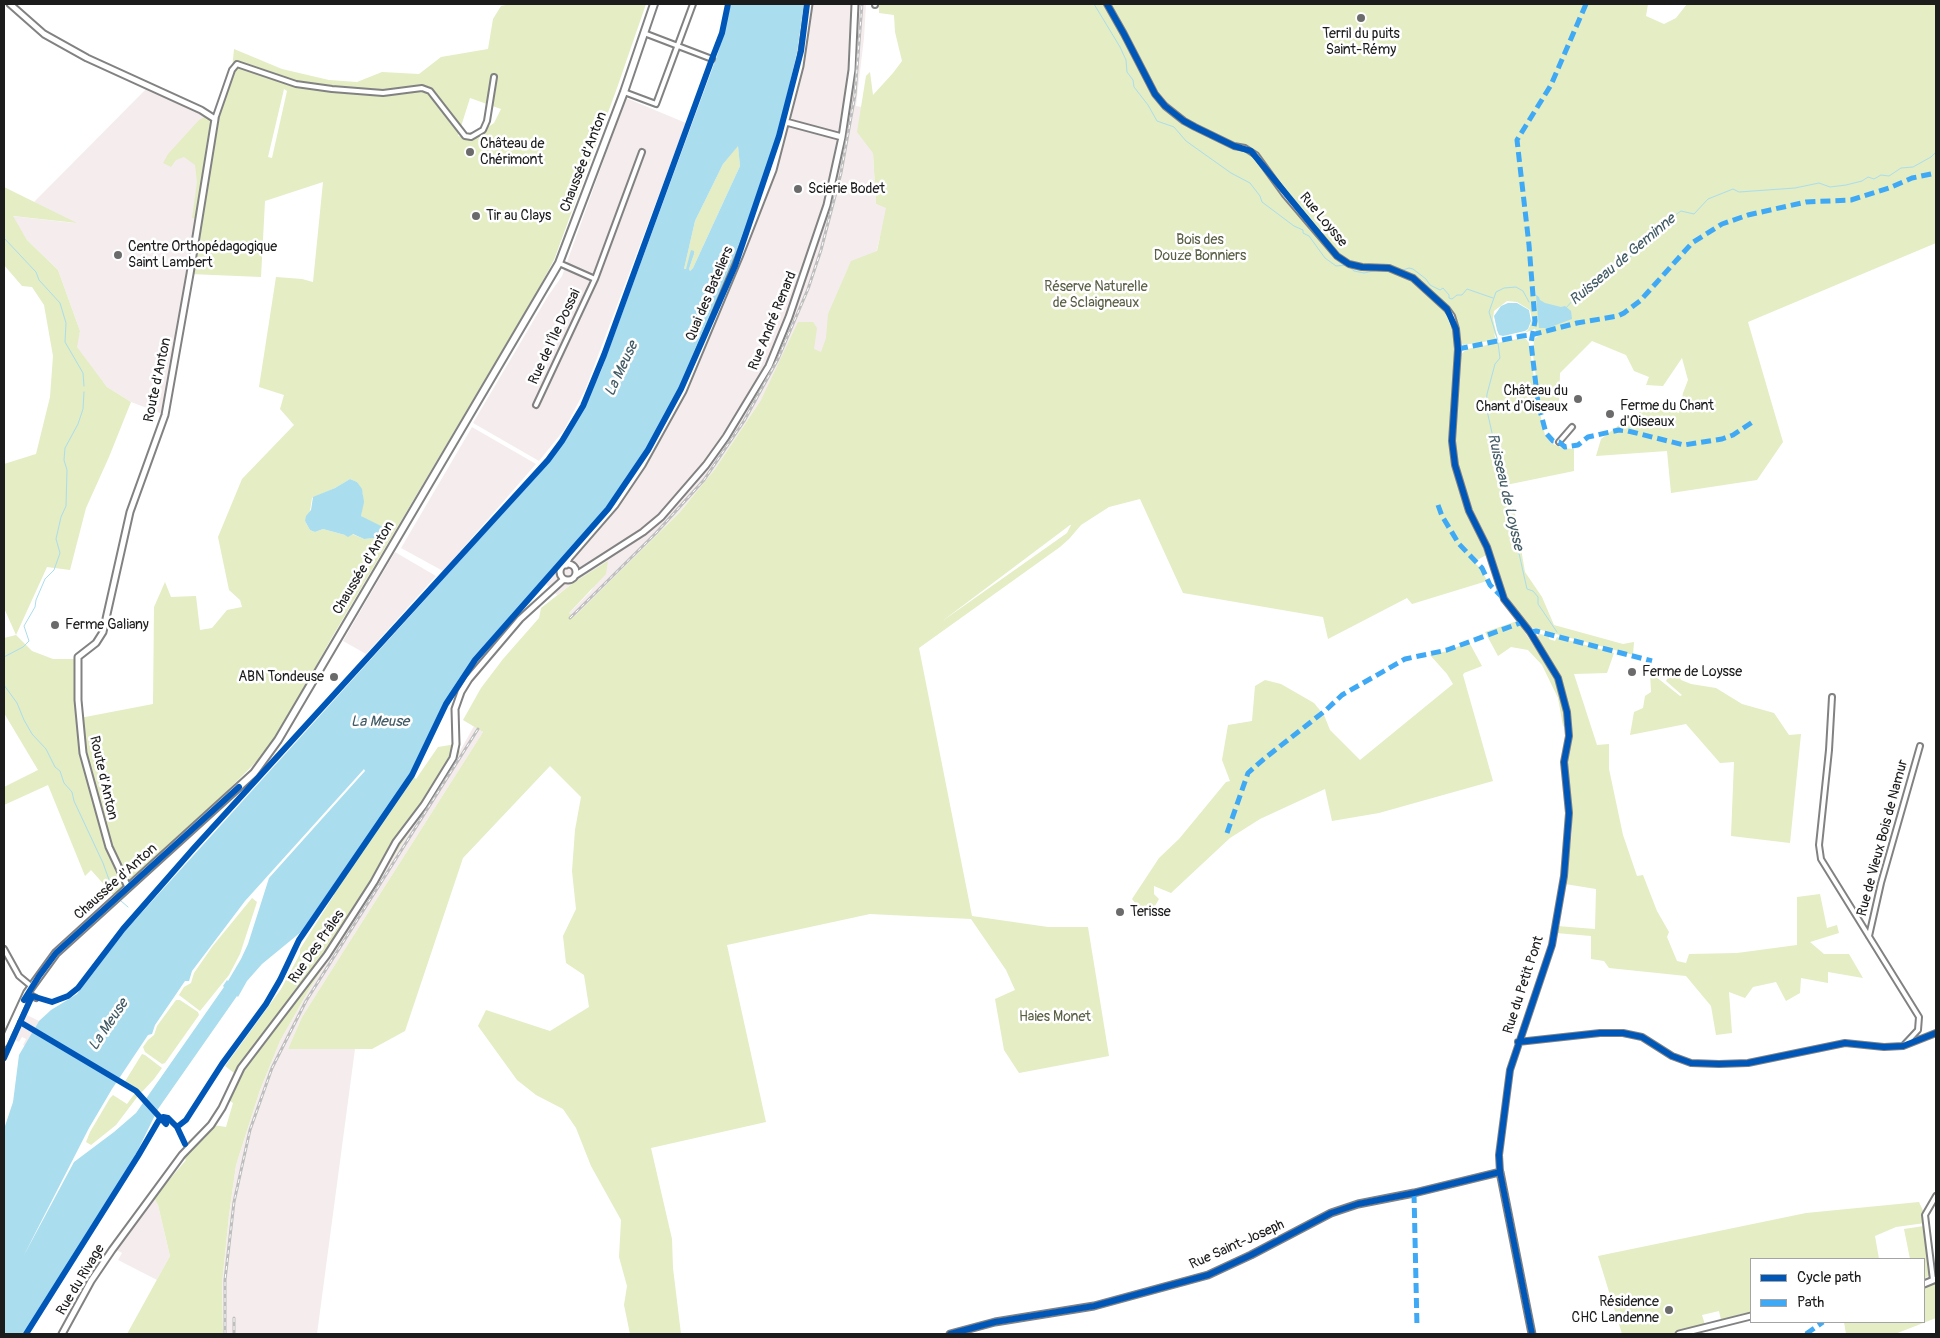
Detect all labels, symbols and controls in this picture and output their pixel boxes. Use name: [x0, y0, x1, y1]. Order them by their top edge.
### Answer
marker: Terril du puits Saint-Rémy: [1355, 12, 1367, 24]
place label: Terril du puits Saint-Rémy: [1322, 26, 1400, 58]
street label: Chaussée d'Anton: [557, 110, 611, 214]
place label: Château de Chérimont: [480, 136, 544, 168]
marker: Château de Chérimont: [464, 146, 476, 158]
place label: Scierie Bodet: [808, 181, 885, 197]
marker: Scierie Bodet: [792, 183, 804, 195]
street label: Rue Loysse: [1295, 189, 1351, 251]
place label: Tir au Clays: [486, 208, 551, 224]
marker: Tir au Clays: [470, 210, 482, 222]
water label: Ruisseau de Geminne: [1566, 210, 1680, 310]
park label: Bois des Douze Bonniers: [1154, 232, 1246, 264]
place label: Centre Orthopédagogique Saint Lambert: [128, 239, 277, 272]
street label: Quai des Bateliers: [682, 244, 738, 344]
marker: Centre Orthopédagogique Saint Lambert: [112, 249, 124, 261]
street label: Rue André Renard: [746, 269, 800, 373]
park label: Réserve Naturelle de Sclaigneaux: [1044, 279, 1148, 312]
street label: Rue de l'Île Dossai: [526, 287, 584, 387]
street label: Route d'Anton: [141, 336, 175, 424]
water label: La Meuse: [601, 339, 643, 399]
place label: Château du Chant d'Oiseaux: [1476, 383, 1568, 416]
marker: Château du Chant d'Oiseaux: [1572, 393, 1584, 405]
place label: Ferme du Chant d'Oiseaux: [1620, 398, 1714, 431]
marker: Ferme du Chant d'Oiseaux: [1604, 408, 1616, 420]
water label: Ruisseau de Loysse: [1483, 432, 1527, 552]
street label: Chaussée d'Anton: [330, 518, 398, 618]
place label: Ferme Galiany: [65, 617, 149, 633]
marker: Ferme Galiany: [49, 619, 61, 631]
place label: Ferme de Loysse: [1642, 664, 1742, 680]
marker: Ferme de Loysse: [1626, 666, 1638, 678]
place label: ABN Tondeuse: [238, 669, 324, 685]
marker: ABN Tondeuse: [328, 671, 340, 683]
water label: La Meuse: [351, 713, 409, 731]
street label: Route d'Anton: [85, 734, 121, 822]
street label: Rue de Vieux Bois de Namur: [1854, 758, 1912, 918]
street label: Chaussée d'Anton: [71, 840, 161, 924]
place label: Terisse: [1130, 904, 1171, 920]
marker: Terisse: [1114, 906, 1126, 918]
street label: Rue Des Prâles: [286, 907, 348, 987]
street label: Rue du Petit Pont: [1500, 934, 1548, 1036]
water label: La Meuse: [85, 996, 133, 1054]
park label: Haies Monet: [1019, 1009, 1091, 1025]
street label: Rue Saint-Joseph: [1187, 1217, 1287, 1273]
street label: Rue du Rivage: [53, 1241, 109, 1319]
legend: [1750, 1258, 1925, 1323]
text: Cycle path: [1797, 1268, 1861, 1287]
text: Path: [1797, 1293, 1824, 1312]
place label: Résidence CHC Landenne: [1572, 1294, 1659, 1326]
marker: Résidence CHC Landenne: [1663, 1304, 1675, 1316]

